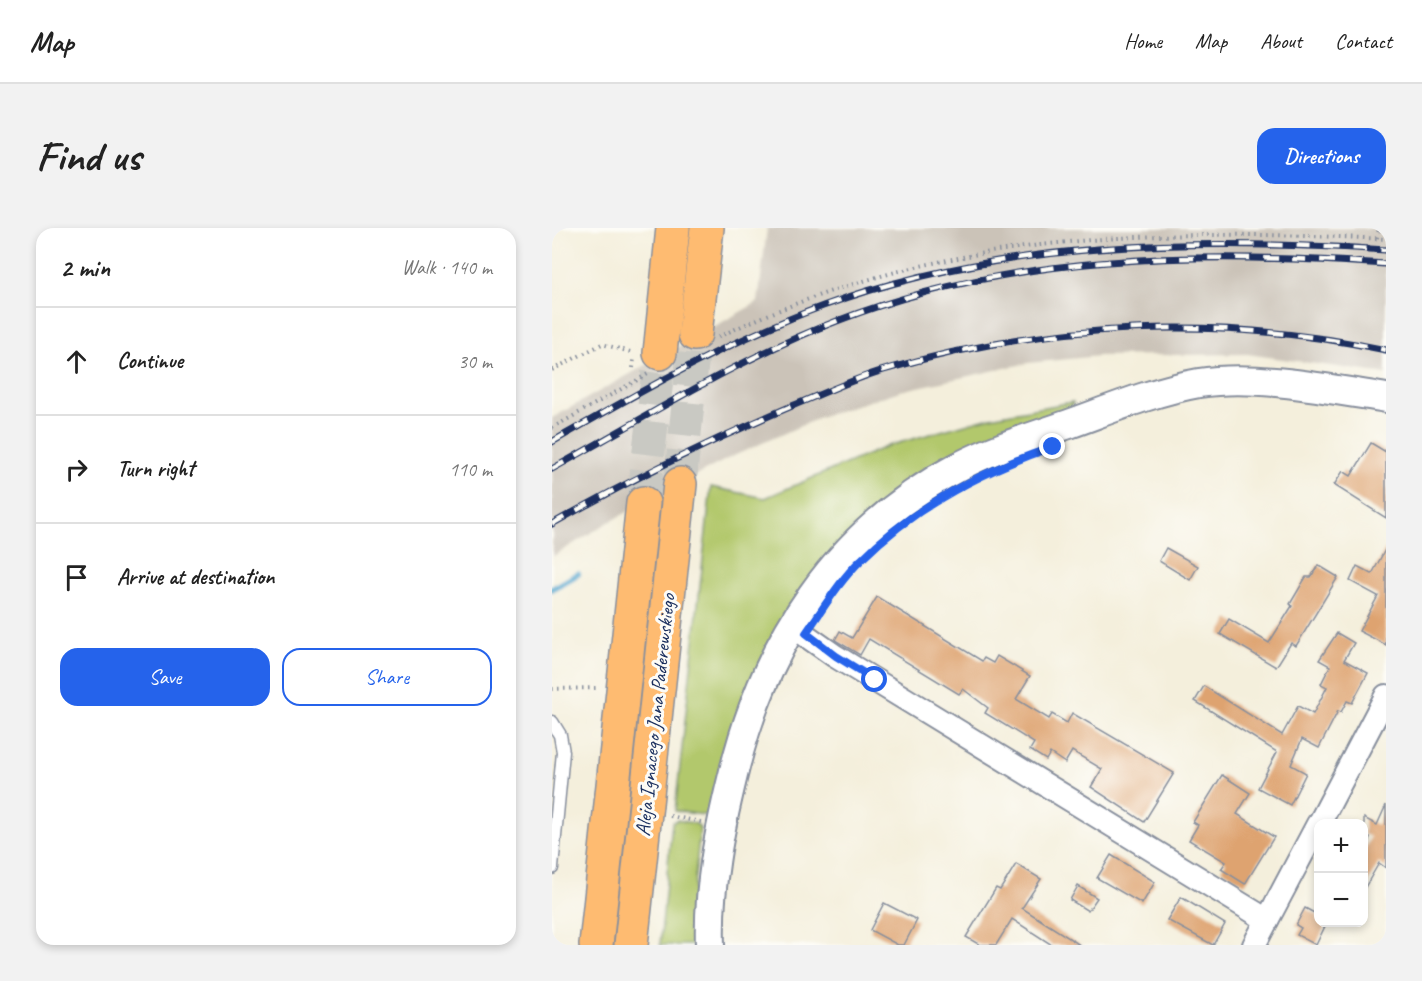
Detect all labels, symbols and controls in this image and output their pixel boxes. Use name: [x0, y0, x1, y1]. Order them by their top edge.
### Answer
text: Map: [30, 24, 73, 59]
text: Home: [1124, 28, 1162, 54]
text: Map: [1195, 28, 1227, 54]
text: About: [1260, 28, 1302, 54]
text: Contact: [1335, 28, 1392, 54]
button: Directions: [1257, 128, 1386, 184]
text: Find us: [36, 130, 141, 183]
text: 2 min: [60, 251, 110, 284]
text: Walk · 140 m: [402, 255, 492, 280]
icon: ahead: [60, 345, 93, 378]
text: Continue: [117, 347, 183, 375]
text: 30 m: [458, 349, 492, 374]
route end: [1039, 433, 1065, 459]
icon: right: [60, 453, 93, 486]
text: Turn right: [117, 455, 194, 483]
text: 110 m: [449, 457, 492, 482]
icon: arrive: [60, 561, 93, 594]
text: Arrive at destination: [117, 563, 274, 591]
street label: Aleja Ignacego Jana Paderewskiego: [629, 591, 681, 837]
button: Save: [60, 648, 270, 706]
button: Share: [282, 648, 492, 706]
route start: [861, 666, 887, 692]
map controls: [1314, 819, 1368, 927]
button: +: [1314, 819, 1368, 873]
button: −: [1314, 873, 1368, 927]

